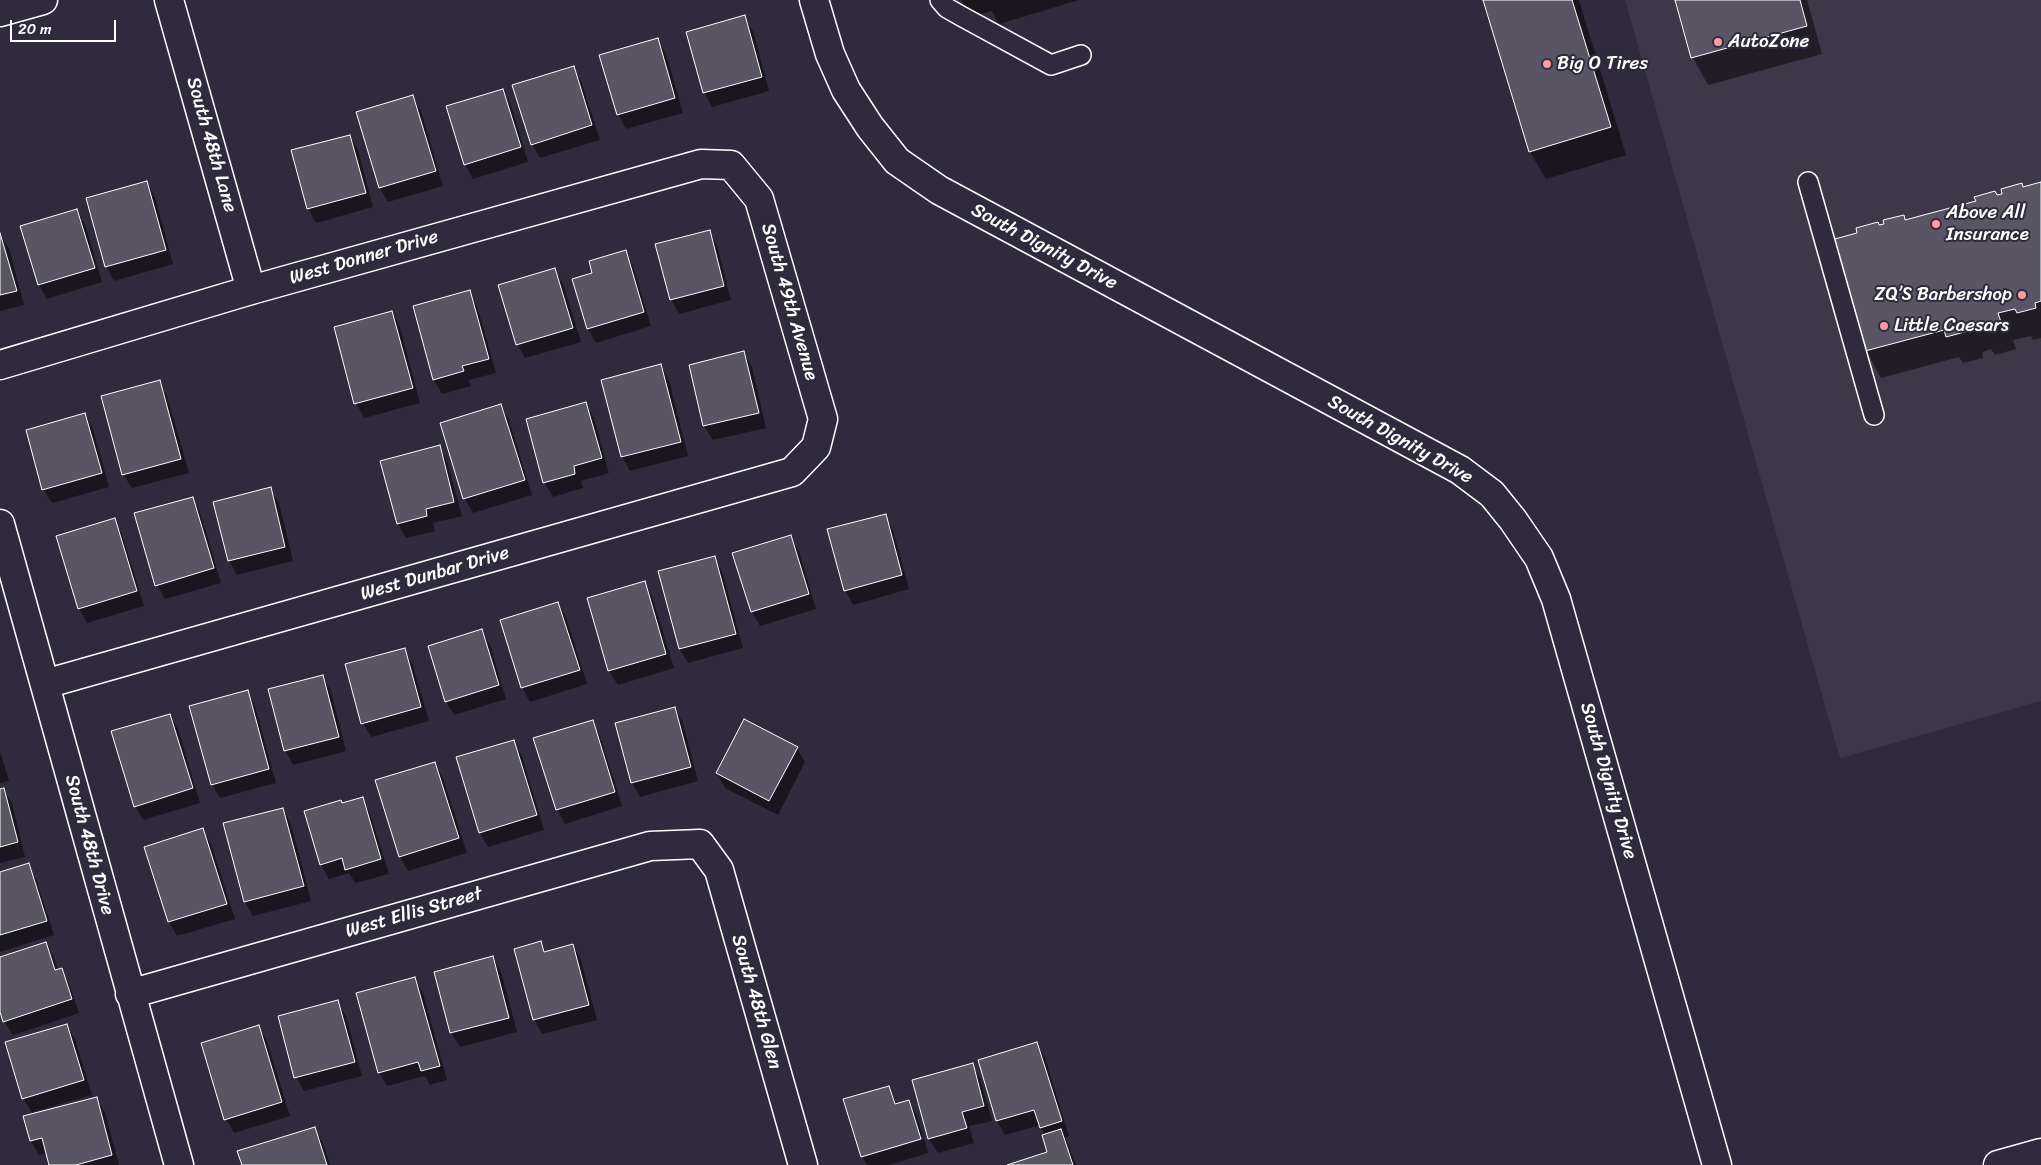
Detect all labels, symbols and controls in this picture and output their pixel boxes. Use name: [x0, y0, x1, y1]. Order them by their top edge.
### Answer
scale bar: [12, 10, 119, 42]
text: 20 m: [18, 16, 52, 42]
place label: AutoZone: [1728, 31, 1809, 53]
marker: AutoZone: [1712, 36, 1724, 48]
place label: Big O Tires: [1557, 53, 1648, 75]
marker: Big O Tires: [1541, 58, 1553, 70]
street label: South 48th Lane: [181, 75, 241, 215]
street label: South Dignity Drive: [967, 199, 1121, 295]
place label: Above All Insurance: [1946, 202, 2029, 246]
marker: Above All Insurance: [1930, 218, 1942, 230]
street label: South 49th Avenue: [756, 221, 822, 383]
street label: West Donner Drive: [287, 226, 441, 290]
place label: ZQ’S Barbershop: [1874, 284, 2012, 306]
marker: ZQ’S Barbershop: [2016, 289, 2028, 301]
place label: Little Caesars: [1894, 315, 2009, 337]
marker: Little Caesars: [1878, 320, 1890, 332]
street label: South Dignity Drive: [1324, 391, 1476, 489]
street label: West Dunbar Drive: [358, 542, 512, 606]
street label: South Dignity Drive: [1575, 700, 1641, 862]
street label: South 48th Drive: [59, 772, 119, 918]
street label: West Ellis Street: [343, 883, 485, 943]
street label: South 48th Glen: [726, 932, 786, 1072]

